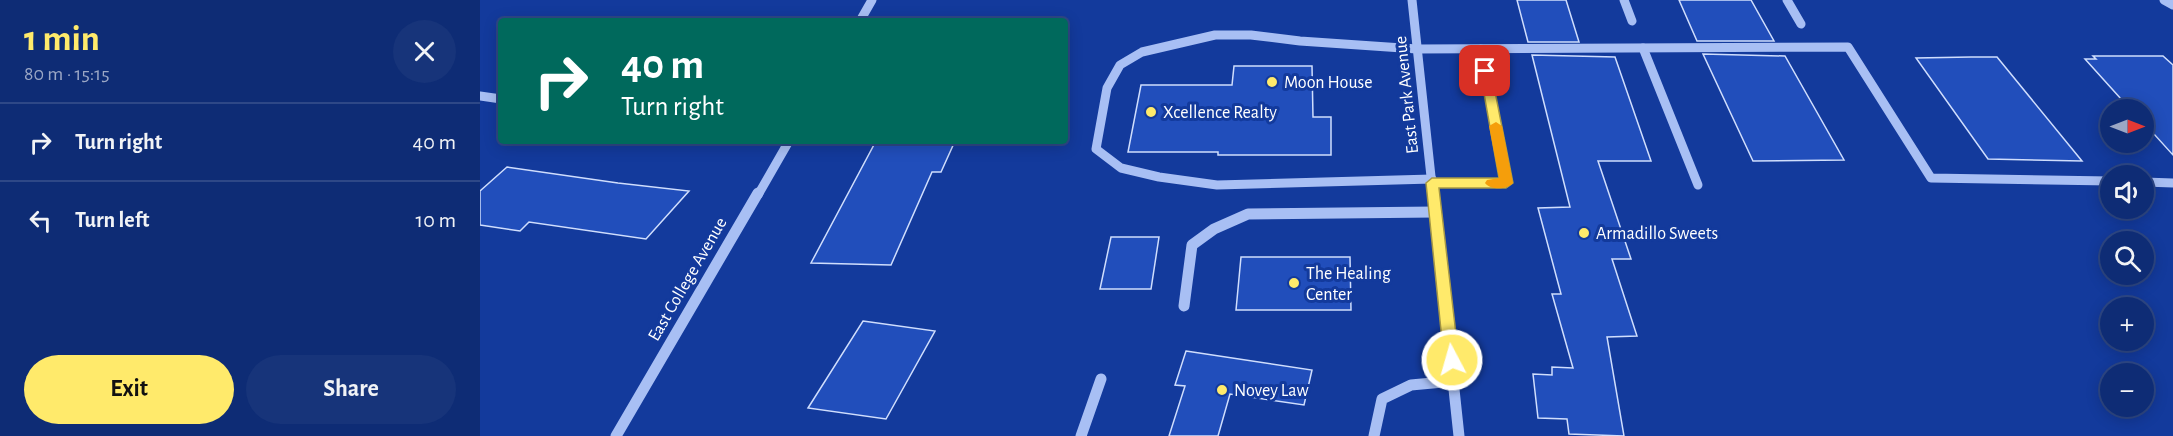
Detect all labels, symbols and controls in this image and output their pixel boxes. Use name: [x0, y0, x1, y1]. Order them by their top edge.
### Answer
button: close: [393, 20, 456, 83]
text: 1 min: [24, 21, 100, 57]
street label: East Park Avenue: [1392, 35, 1422, 155]
icon: right: [522, 42, 600, 120]
text: 40 m: [621, 44, 704, 86]
pin: [1459, 45, 1510, 96]
icon: arrive: [1468, 54, 1501, 87]
text: 80 m · 15:15: [24, 64, 110, 84]
place label: Moon House: [1284, 74, 1373, 92]
marker: Moon House: [1265, 75, 1279, 89]
text: Turn right: [621, 93, 724, 120]
north arrow: [2100, 99, 2154, 153]
map controls: [2100, 99, 2154, 417]
place label: Xcellence Realty: [1163, 104, 1277, 122]
marker: Xcellence Realty: [1144, 105, 1158, 119]
icon: right: [24, 126, 57, 159]
text: Turn right: [75, 131, 162, 153]
text: 40 m: [413, 131, 456, 153]
button: sound: [2100, 165, 2154, 219]
icon: left: [24, 204, 57, 237]
text: Turn left: [75, 209, 149, 231]
text: 10 m: [416, 209, 456, 231]
street label: East College Avenue: [645, 215, 731, 344]
place label: Armadillo Sweets: [1596, 225, 1718, 243]
marker: Armadillo Sweets: [1577, 226, 1591, 240]
button: search: [2100, 231, 2154, 285]
place label: The Healing Center: [1306, 265, 1391, 304]
marker: The Healing Center: [1287, 276, 1301, 290]
button: +: [2100, 297, 2154, 351]
position arrow: [1420, 328, 1484, 392]
button: Exit: [24, 355, 234, 424]
button: Share: [246, 355, 456, 424]
button: −: [2100, 363, 2154, 417]
place label: Novey Law: [1234, 382, 1309, 400]
marker: Novey Law: [1215, 383, 1229, 397]

